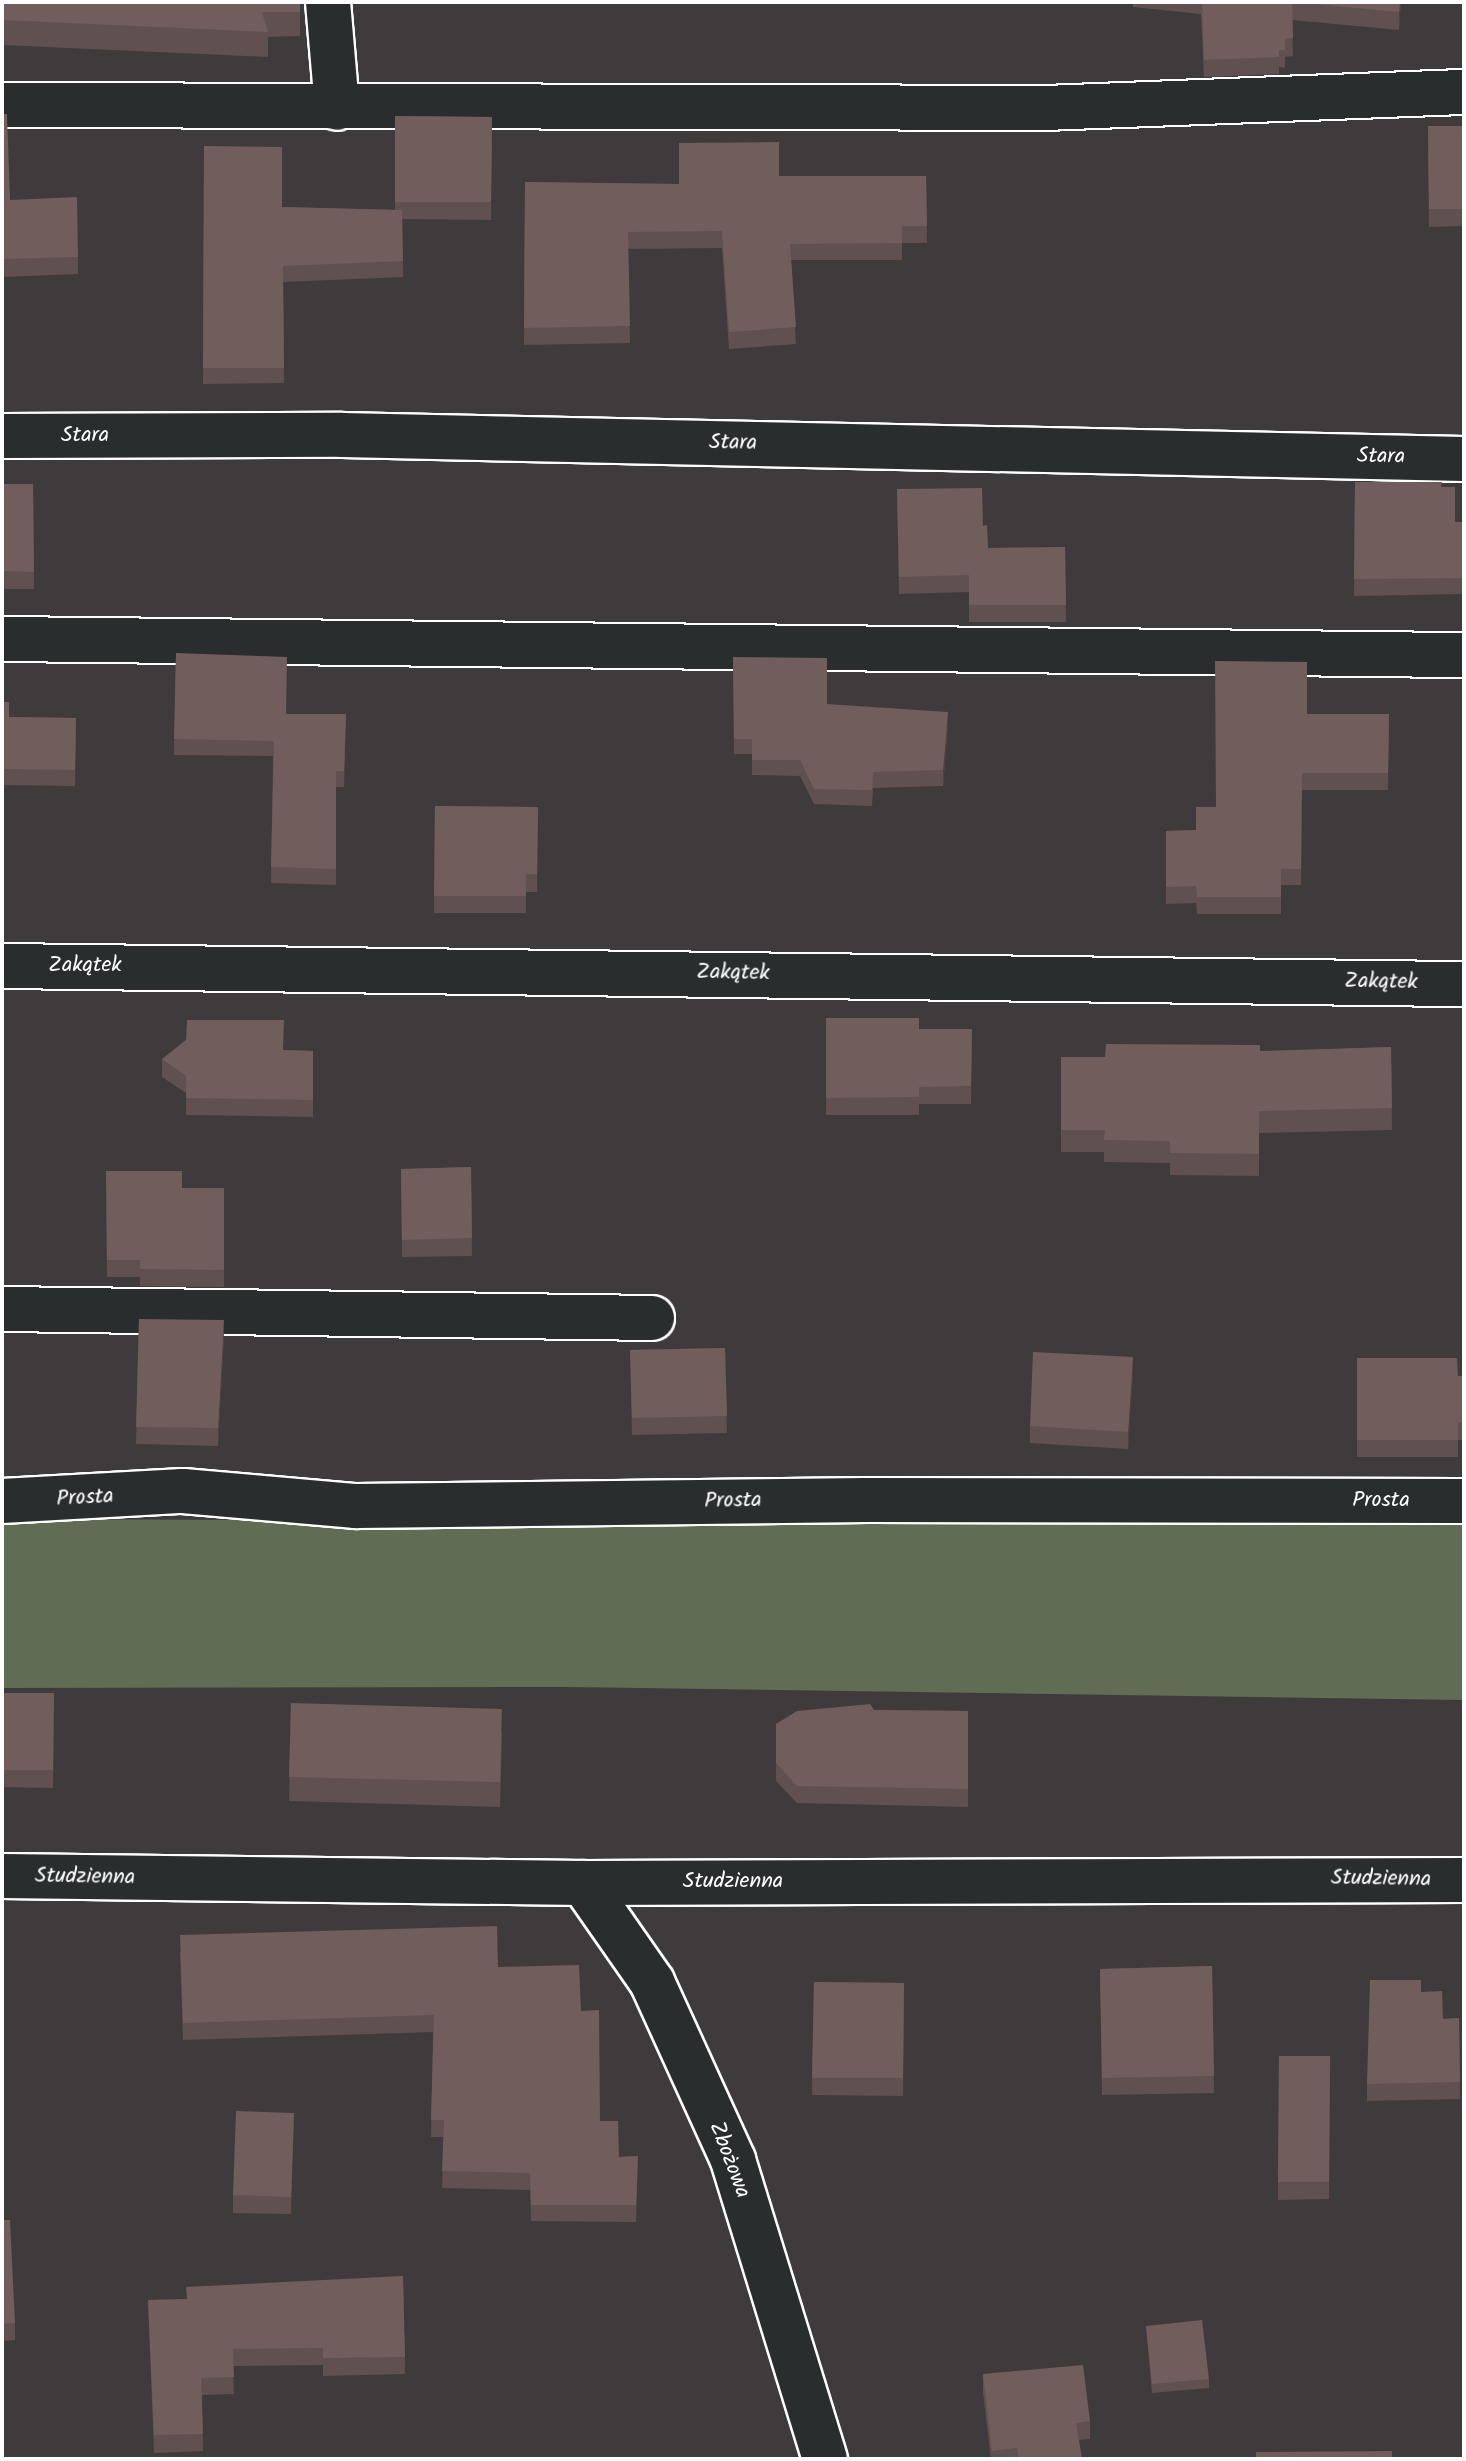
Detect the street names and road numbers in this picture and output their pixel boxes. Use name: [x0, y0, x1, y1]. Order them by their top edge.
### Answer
street label: Stara: [61, 423, 109, 449]
street label: Stara: [709, 429, 757, 457]
street label: Stara: [1357, 443, 1405, 471]
street label: Zakątek: [48, 953, 122, 979]
street label: Zakątek: [696, 959, 770, 987]
street label: Zakątek: [1344, 968, 1418, 996]
street label: Prosta: [56, 1483, 114, 1513]
street label: Prosta: [704, 1487, 762, 1515]
street label: Prosta: [1352, 1488, 1410, 1514]
street label: Studzienna: [35, 1863, 135, 1891]
street label: Studzienna: [1331, 1865, 1431, 1893]
street label: Studzienna: [683, 1869, 783, 1895]
street label: Zbożowa: [702, 2118, 756, 2202]

